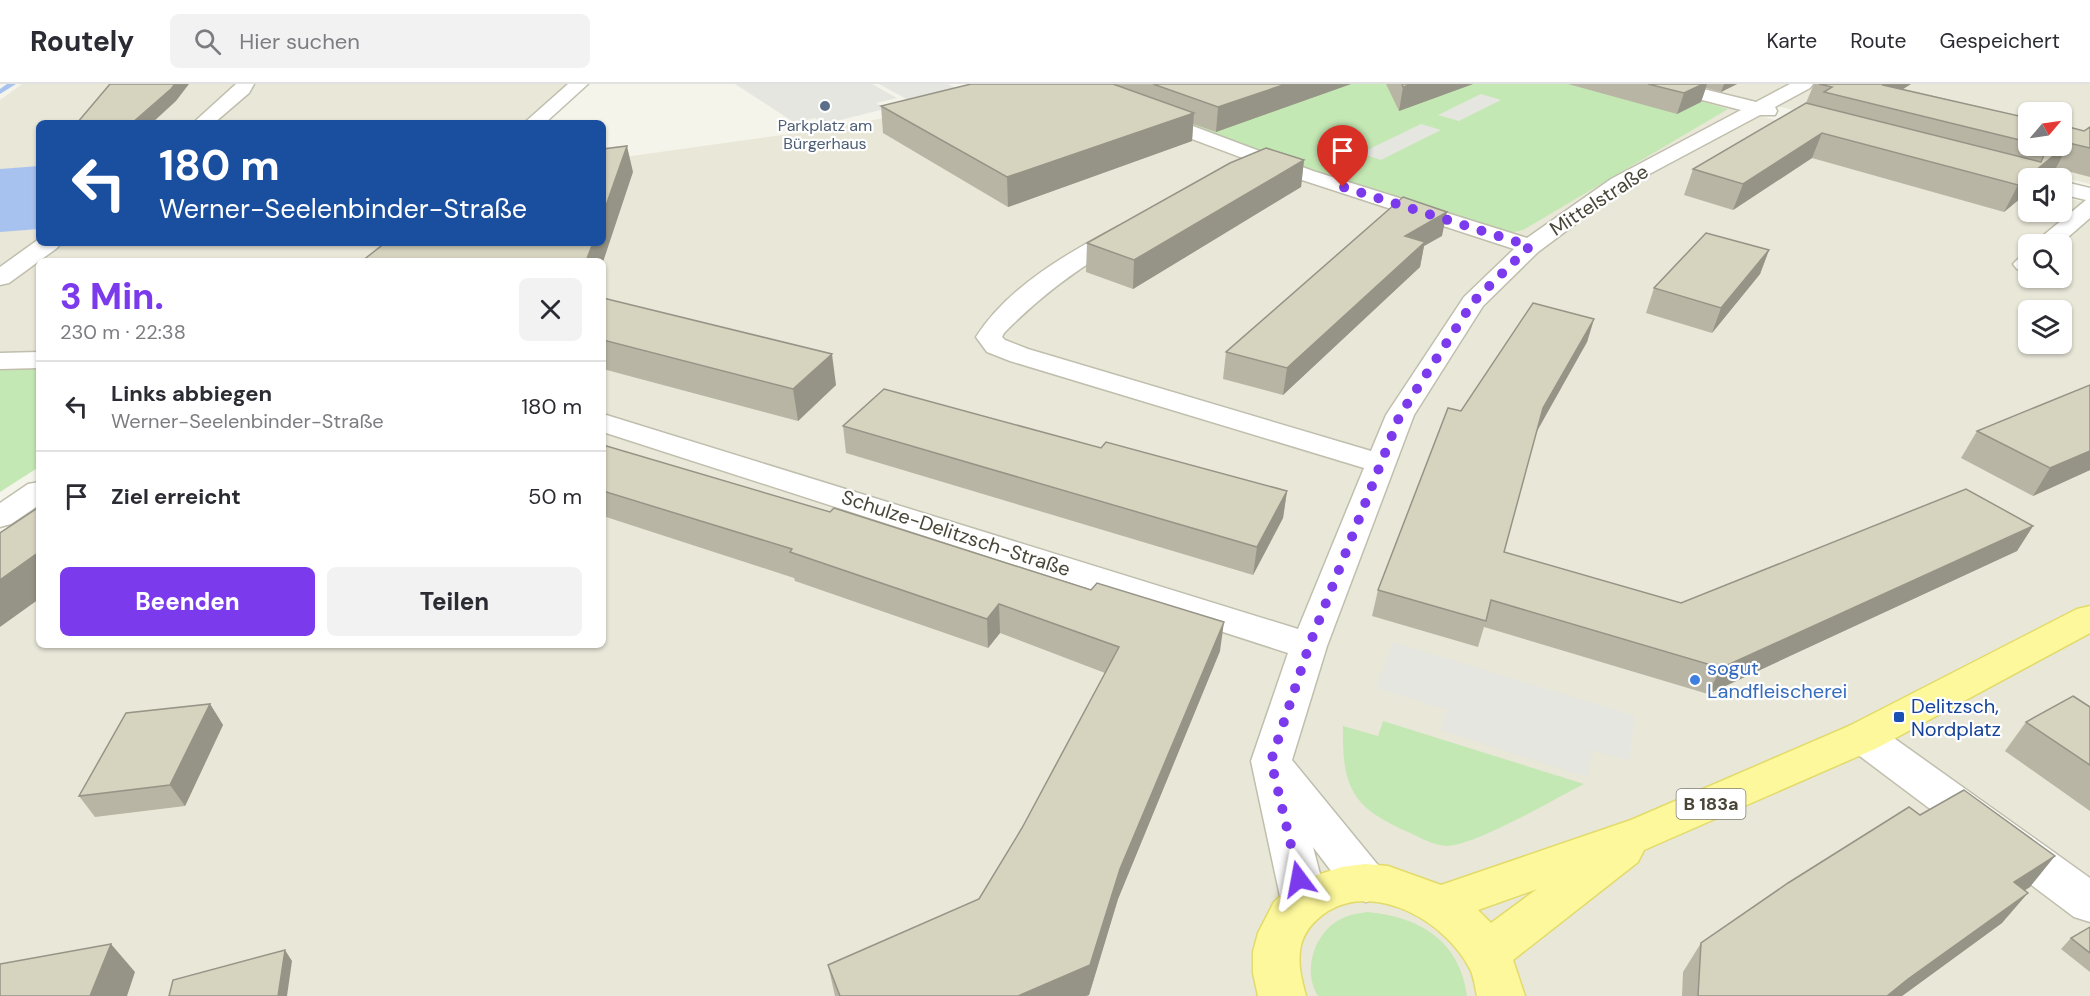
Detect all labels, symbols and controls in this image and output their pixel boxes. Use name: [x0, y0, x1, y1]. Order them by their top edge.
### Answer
search box: [170, 14, 590, 68]
text: Routely: [30, 23, 134, 60]
icon: search: [191, 25, 224, 58]
text: Hier suchen: [239, 27, 360, 56]
text: Karte: [1766, 27, 1817, 55]
text: Route: [1850, 27, 1906, 55]
text: Gespeichert: [1939, 27, 2060, 55]
marker: Parkplatz am Bürgerhaus: [818, 99, 832, 113]
north arrow: [2018, 102, 2072, 156]
map controls: [2018, 102, 2072, 354]
place label: Parkplatz am Bürgerhaus: [778, 115, 872, 154]
pin: [1317, 125, 1368, 187]
icon: arrive: [1326, 134, 1359, 167]
text: 180 m: [159, 138, 280, 193]
icon: left: [60, 144, 138, 222]
street label: Mittelstraße: [1545, 158, 1653, 242]
button: sound: [2018, 168, 2072, 222]
text: Werner-Seelenbinder-Straße: [159, 191, 527, 226]
button: search: [2018, 234, 2072, 288]
text: 3 Min.: [60, 273, 164, 320]
button: close: [519, 278, 582, 341]
button: layers: [2018, 300, 2072, 354]
text: 230 m · 22:38: [60, 319, 186, 345]
text: Links abbiegen: [111, 379, 272, 408]
icon: left: [60, 390, 93, 423]
text: 180 m: [521, 392, 582, 421]
text: Werner-Seelenbinder-Straße: [111, 408, 384, 434]
icon: arrive: [60, 480, 93, 513]
text: Ziel erreicht: [111, 482, 241, 511]
text: 50 m: [528, 482, 582, 511]
street label: Schulze-Delitzsch-Straße: [838, 484, 1074, 582]
button: Beenden: [60, 567, 315, 636]
button: Teilen: [327, 567, 582, 636]
place label: sogut Landfleischerei: [1707, 655, 1847, 704]
marker: sogut Landfleischerei: [1688, 673, 1702, 687]
place label: Delitzsch, Nordplatz: [1911, 693, 2001, 742]
marker: Delitzsch, Nordplatz: [1892, 710, 1906, 724]
road number: B 183a: [1676, 789, 1746, 819]
position arrow: [1267, 847, 1331, 911]

